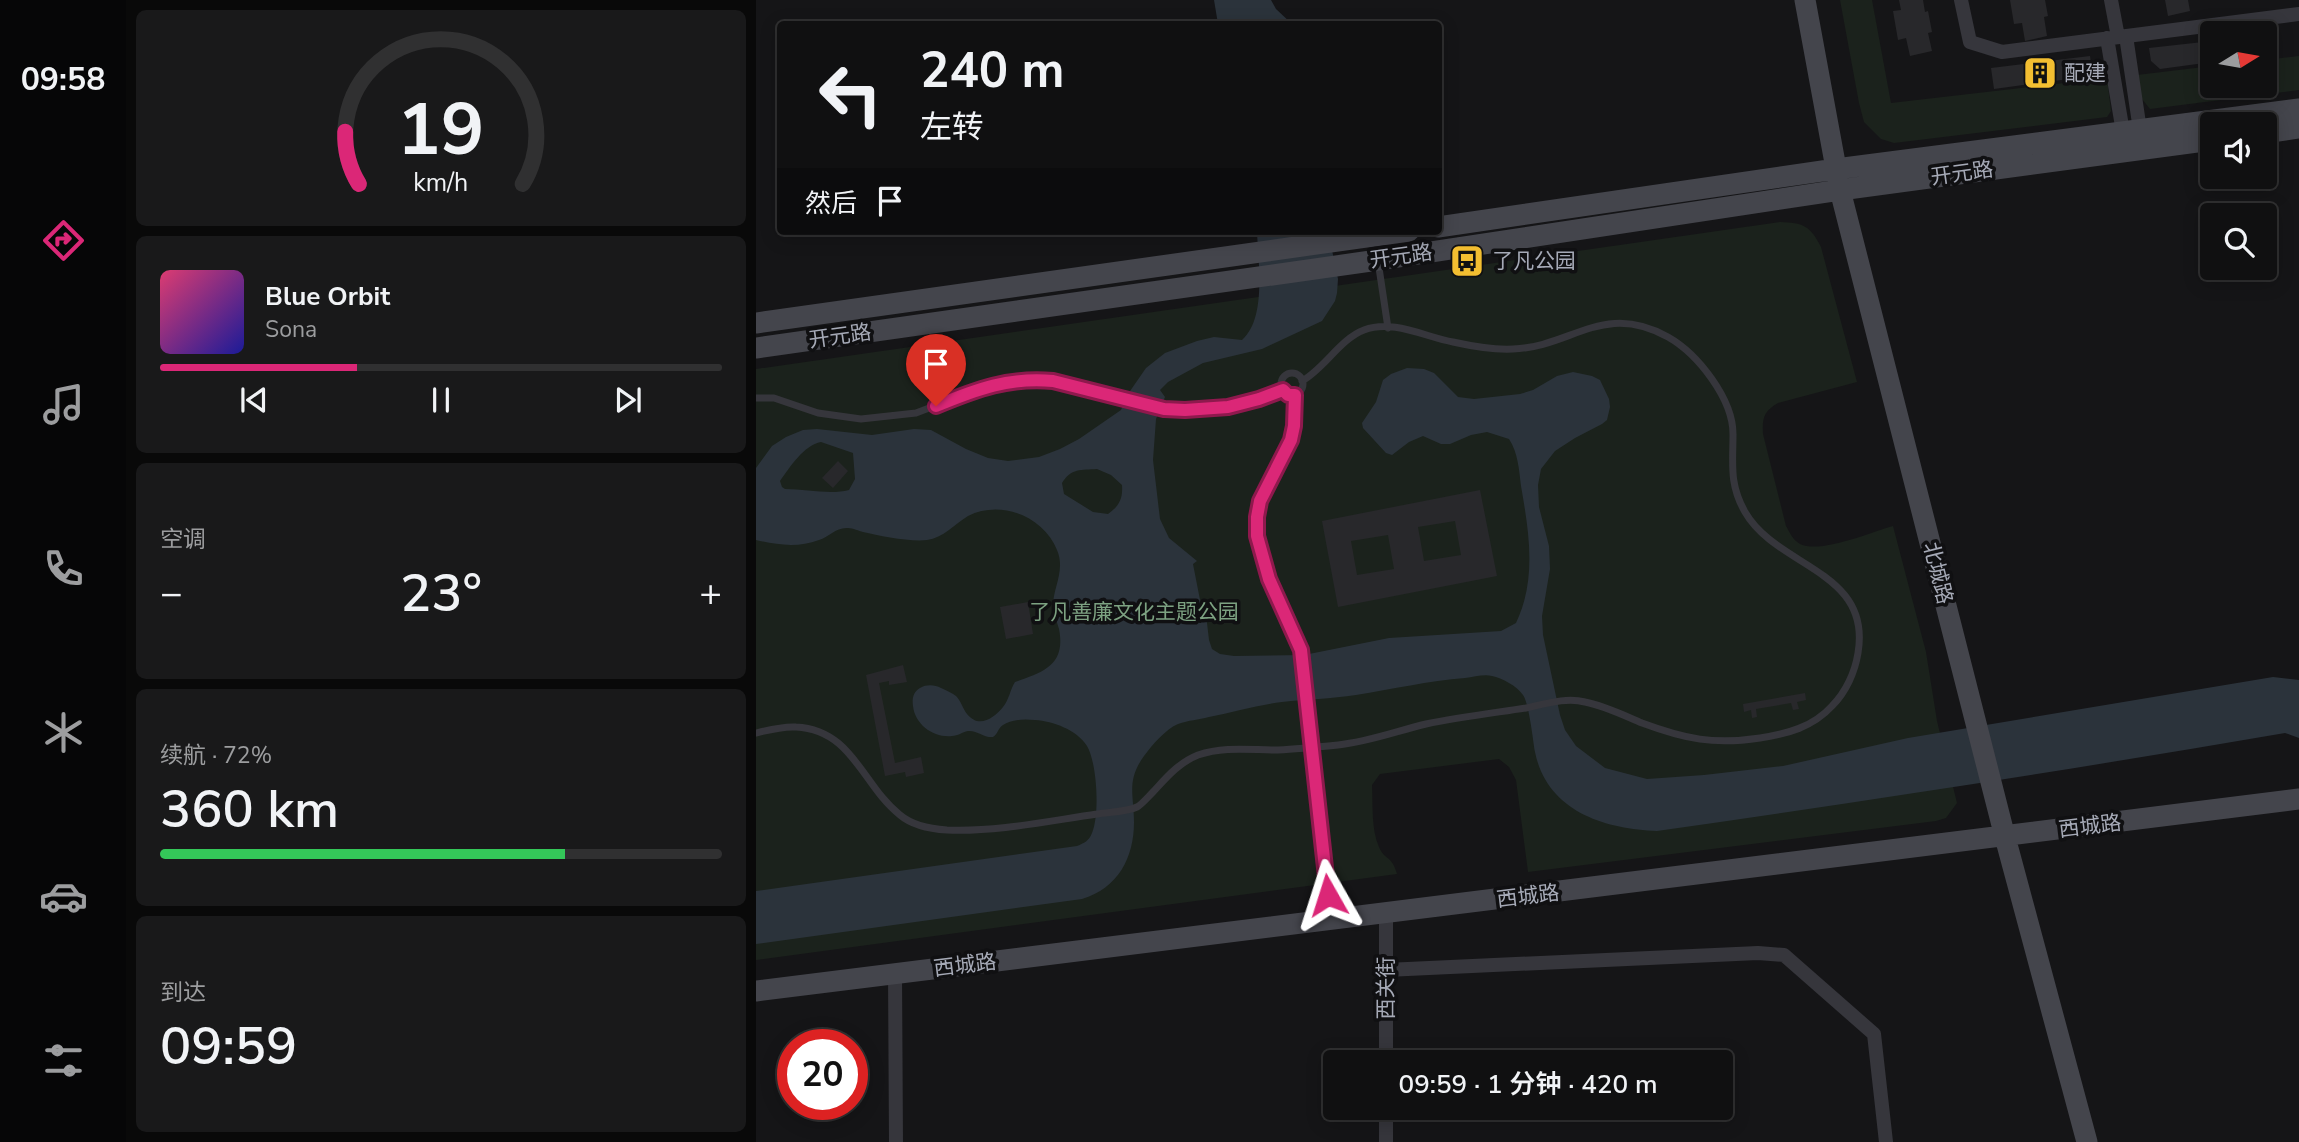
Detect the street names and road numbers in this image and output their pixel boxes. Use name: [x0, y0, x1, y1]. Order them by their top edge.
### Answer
street label: 开元路: [1929, 155, 1995, 191]
street label: 开元路: [1368, 238, 1434, 274]
street label: 开元路: [807, 318, 873, 354]
street label: 北城路: [1917, 539, 1959, 607]
street label: 西城路: [2057, 808, 2123, 844]
street label: 西城路: [1495, 878, 1561, 914]
street label: 西城路: [932, 947, 998, 983]
street label: 西关街: [1372, 957, 1400, 1020]

